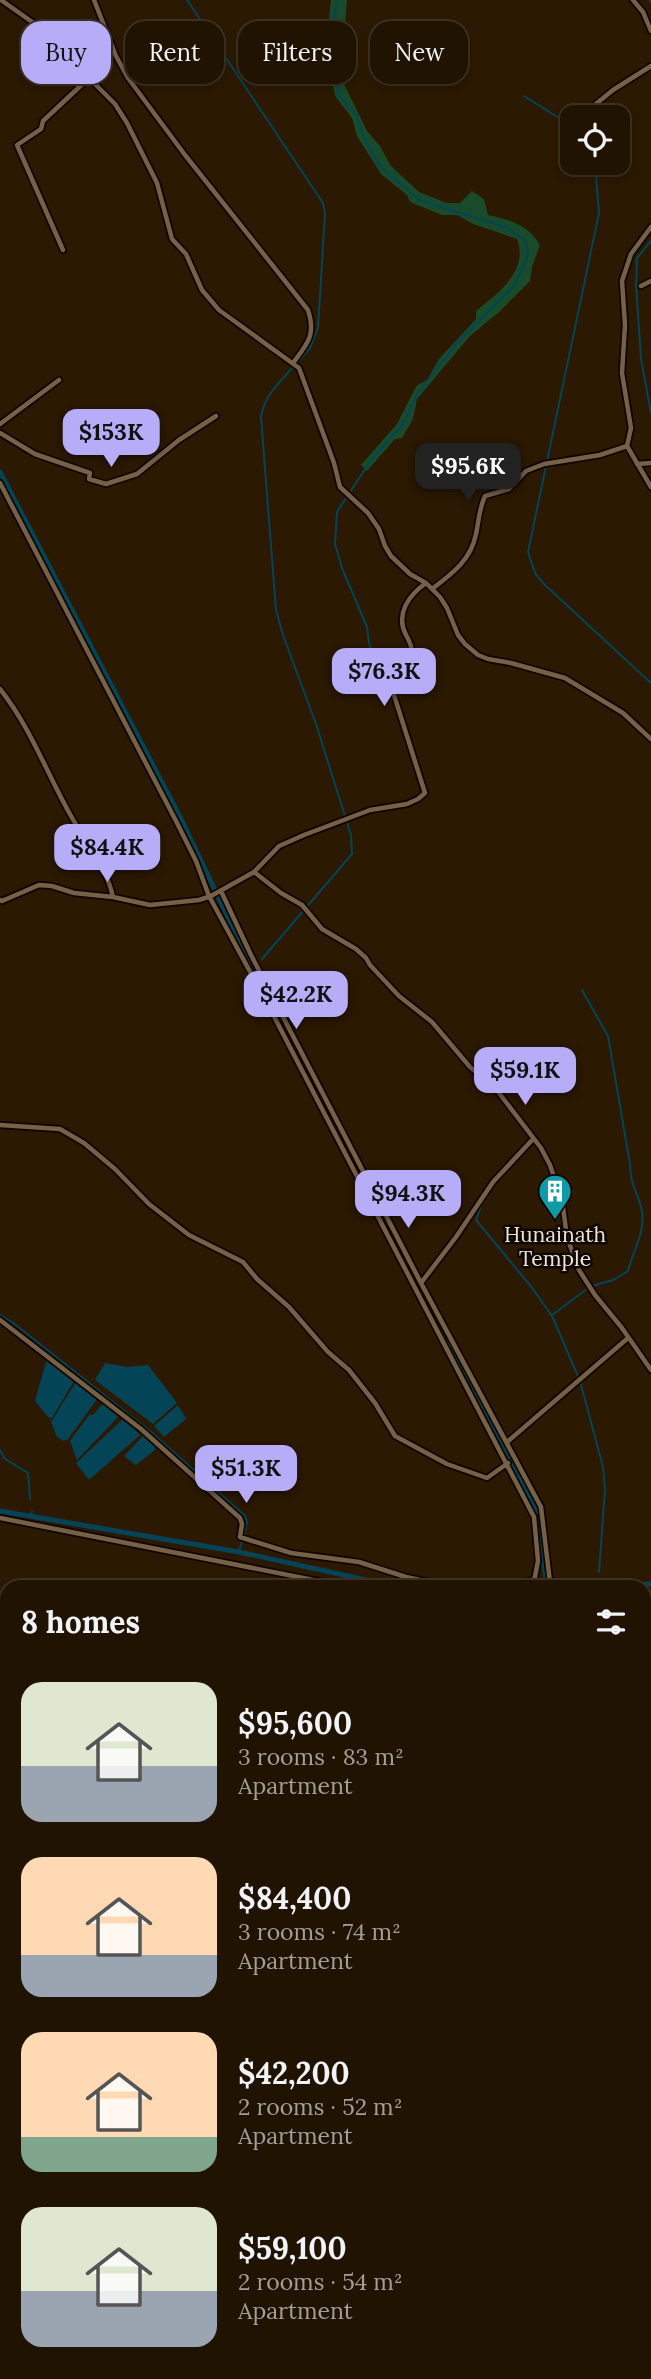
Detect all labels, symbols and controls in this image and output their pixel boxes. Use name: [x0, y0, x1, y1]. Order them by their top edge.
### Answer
chip: Buy: [21, 21, 111, 84]
chip: Rent: [125, 21, 224, 84]
chip: Filters: [238, 21, 356, 84]
chip: New: [370, 21, 468, 84]
map controls: [560, 105, 630, 175]
button: locate: [560, 105, 630, 175]
pin: $153K: [62, 410, 160, 469]
text: $153K: [79, 417, 143, 446]
pin: $95.6K: [411, 444, 525, 503]
text: $95.6K: [431, 451, 505, 480]
pin: $76.3K: [327, 648, 441, 708]
text: $76.3K: [348, 656, 420, 685]
pin: $84.4K: [50, 824, 164, 884]
text: $84.4K: [70, 832, 144, 861]
pin: $42.2K: [239, 972, 353, 1031]
text: $42.2K: [260, 979, 332, 1008]
pin: $59.1K: [468, 1048, 582, 1107]
text: $59.1K: [490, 1055, 560, 1084]
pin: $94.3K: [351, 1170, 465, 1230]
building icon: Hunainath Temple: [536, 1172, 574, 1221]
text: $94.3K: [371, 1178, 445, 1207]
place label: Hunainath Temple: [504, 1221, 606, 1272]
pin: $51.3K: [189, 1446, 303, 1505]
text: $51.3K: [211, 1453, 281, 1482]
text: 8 homes: [21, 1603, 140, 1641]
icon: filters: [592, 1603, 630, 1641]
text: $95,600: [238, 1704, 352, 1742]
icon: home: [77, 1710, 161, 1794]
text: 3 rooms · 83 m²: [238, 1742, 404, 1771]
text: Apartment: [238, 1771, 353, 1800]
text: $84,400: [238, 1879, 351, 1917]
icon: home: [77, 1885, 161, 1969]
text: 3 rooms · 74 m²: [238, 1917, 401, 1946]
text: Apartment: [238, 1946, 353, 1975]
text: $42,200: [238, 2054, 350, 2092]
icon: home: [77, 2060, 161, 2144]
text: 2 rooms · 52 m²: [238, 2092, 403, 2121]
text: Apartment: [238, 2121, 353, 2150]
text: $59,100: [238, 2229, 346, 2267]
icon: home: [77, 2235, 161, 2319]
text: 2 rooms · 54 m²: [238, 2267, 403, 2296]
text: Apartment: [238, 2296, 353, 2325]

